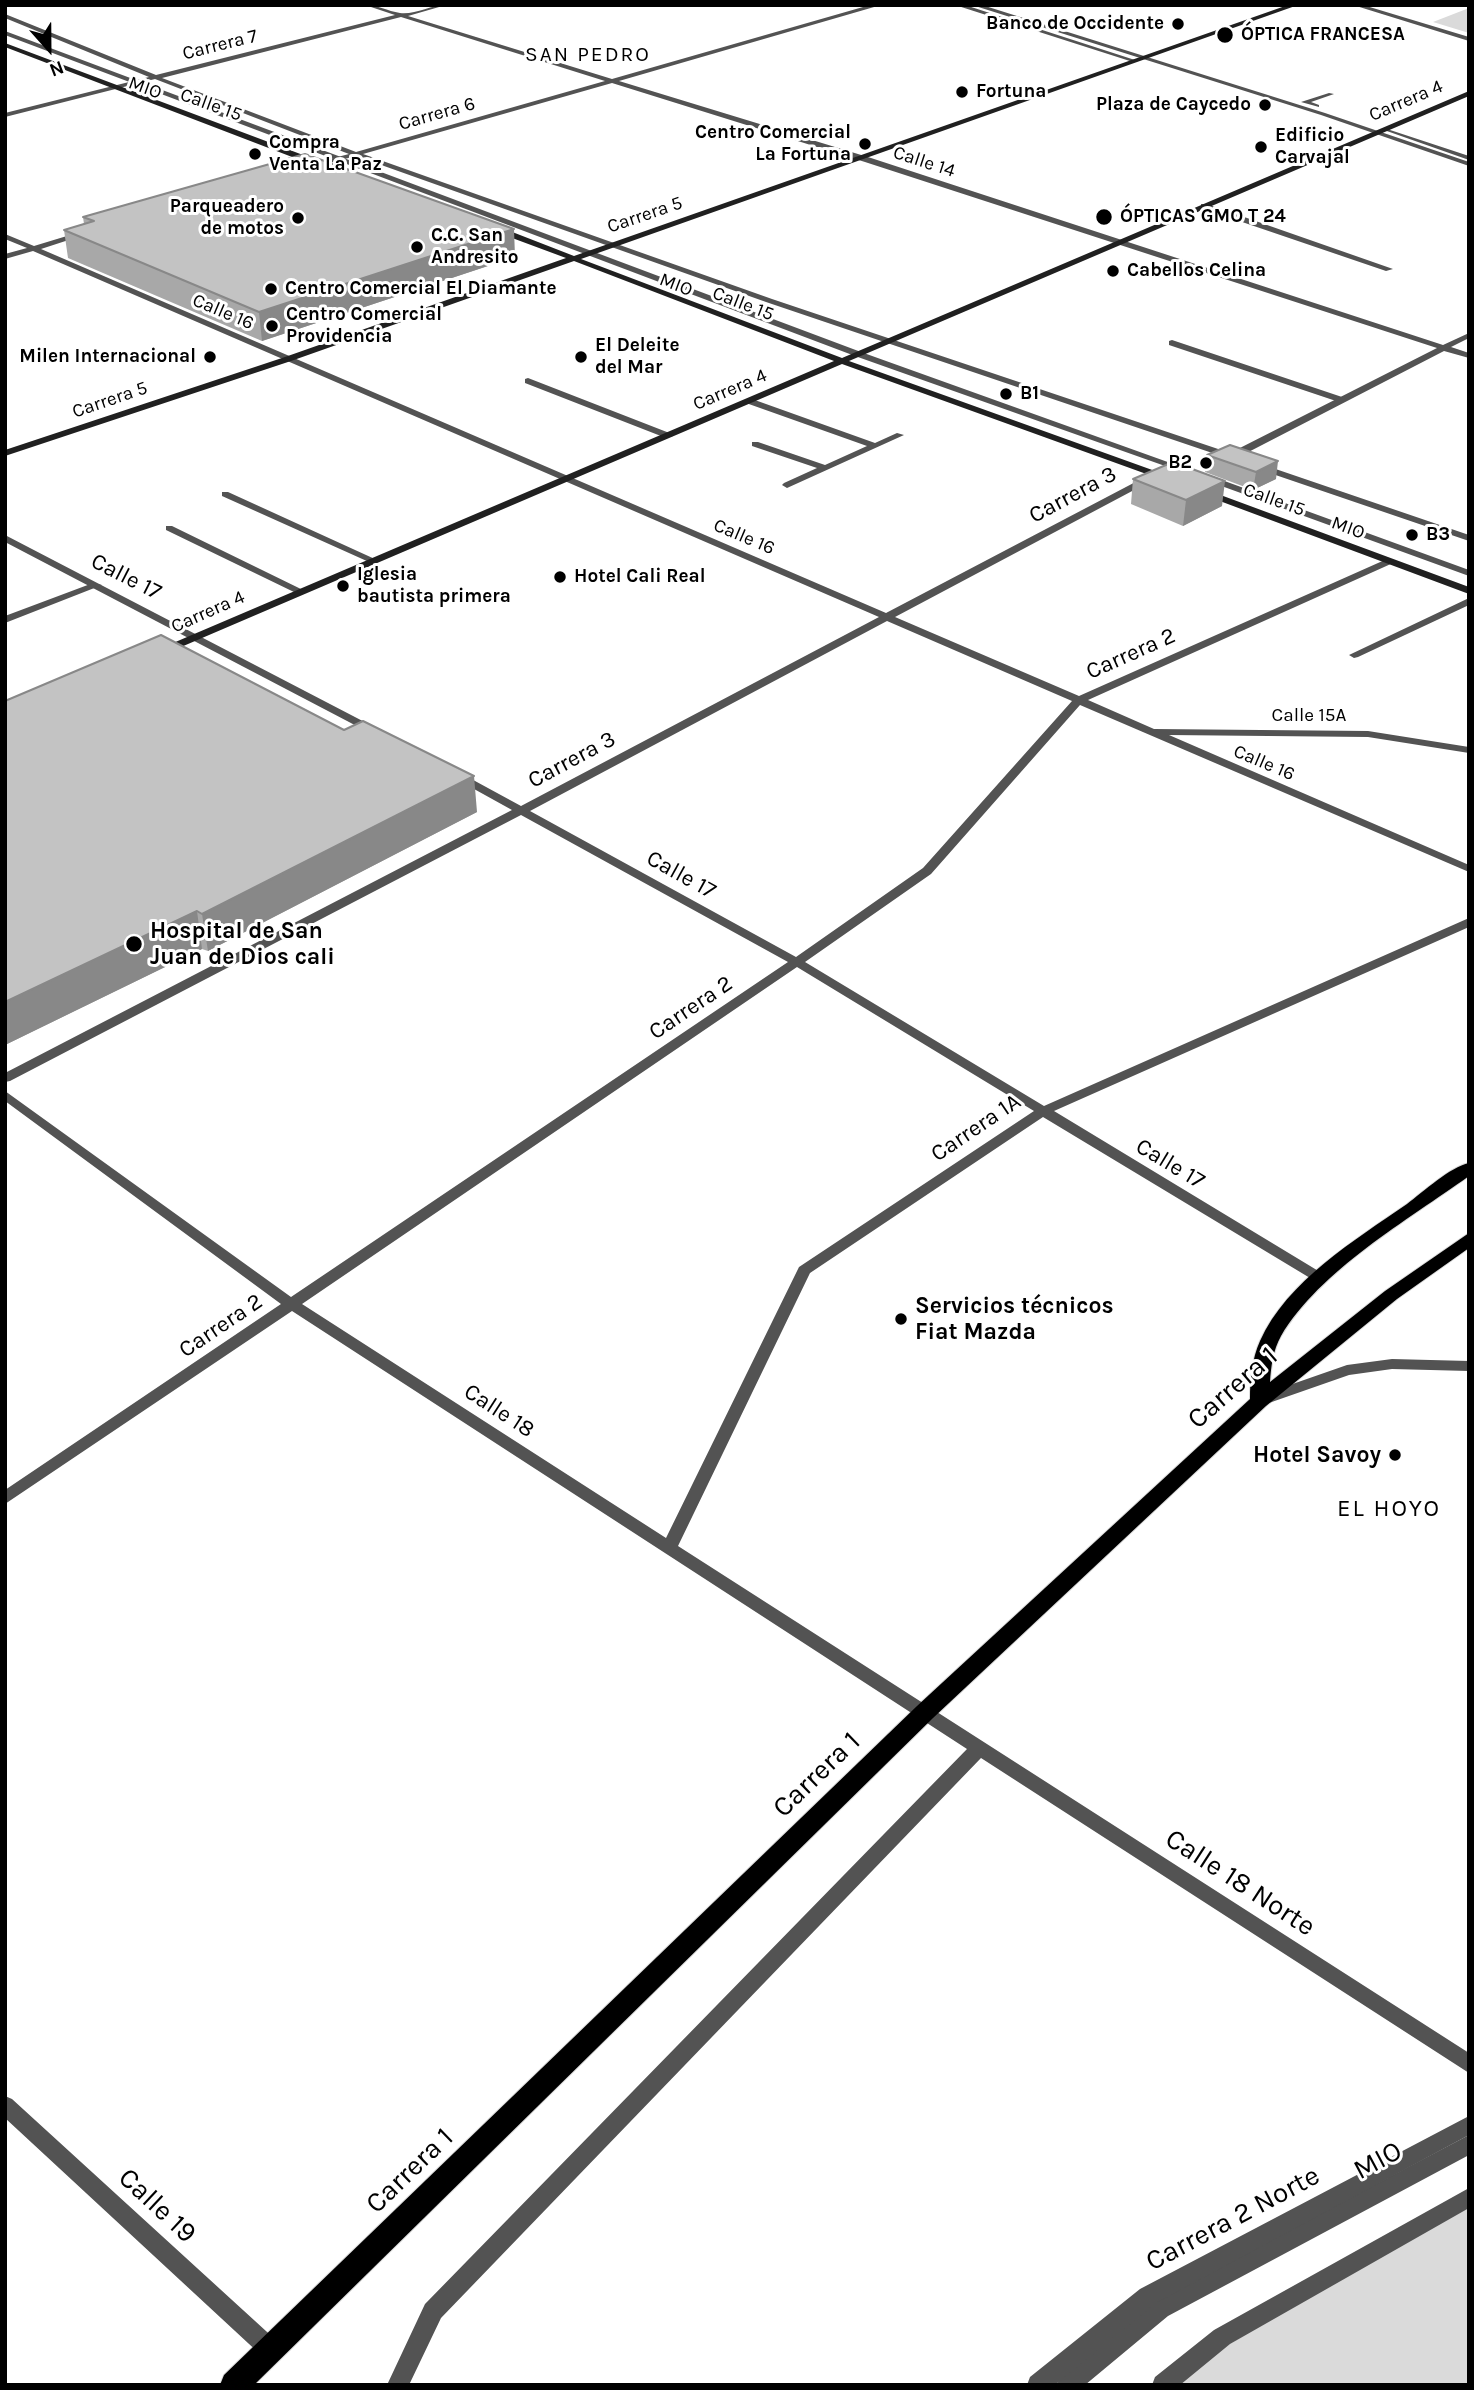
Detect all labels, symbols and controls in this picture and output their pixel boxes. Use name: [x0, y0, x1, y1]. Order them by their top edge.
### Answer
place label: Banco de Occidente: [986, 13, 1164, 35]
north arrow: [14, 14, 84, 84]
marker: Banco de Occidente: [1170, 16, 1186, 32]
place label: ÓPTICA FRANCESA: [1241, 24, 1405, 46]
street label: Carrera 7: [180, 25, 260, 65]
marker: ÓPTICA FRANCESA: [1215, 25, 1235, 45]
district label: SAN PEDRO: [526, 42, 650, 68]
text: N: [46, 56, 67, 81]
street label: MIO: [125, 72, 165, 104]
street label: Carrera 4: [1366, 75, 1446, 127]
place label: Fortuna: [976, 81, 1046, 103]
street label: Calle 15: [177, 83, 245, 127]
marker: Fortuna: [954, 84, 970, 100]
street label: Carrera 6: [396, 92, 478, 136]
place label: Plaza de Caycedo: [1096, 94, 1251, 116]
marker: Plaza de Caycedo: [1257, 97, 1273, 113]
place label: Centro Comercial La Fortuna: [695, 122, 851, 166]
place label: Edificio Carvajal: [1275, 125, 1350, 169]
place label: Compra Venta La Paz: [269, 132, 382, 176]
marker: Centro Comercial La Fortuna: [857, 136, 873, 152]
marker: Edificio Carvajal: [1253, 139, 1269, 155]
street label: Calle 14: [890, 141, 958, 183]
marker: Compra Venta La Paz: [247, 146, 263, 162]
street label: Carrera 5: [604, 191, 686, 239]
place label: Parqueadero de motos: [170, 196, 284, 240]
place label: ÓPTICAS GMO T 24: [1120, 206, 1286, 228]
marker: ÓPTICAS GMO T 24: [1094, 207, 1114, 227]
marker: Parqueadero de motos: [290, 210, 306, 226]
place label: C.C. San Andresito: [431, 225, 518, 269]
marker: C.C. San Andresito: [409, 239, 425, 255]
place label: Cabellos Celina: [1127, 260, 1266, 282]
marker: Cabellos Celina: [1105, 263, 1121, 279]
street label: MIO: [656, 268, 696, 302]
place label: Centro Comercial El Diamante: [285, 278, 556, 300]
marker: Centro Comercial El Diamante: [263, 281, 279, 297]
street label: Calle 15: [709, 282, 777, 326]
street label: Calle 16: [189, 289, 257, 335]
place label: Centro Comercial Providencia: [286, 304, 442, 348]
marker: Centro Comercial Providencia: [264, 318, 280, 334]
place label: El Deleite del Mar: [595, 335, 680, 379]
place label: Milen Internacional: [19, 346, 196, 368]
marker: Milen Internacional: [202, 349, 218, 365]
marker: El Deleite del Mar: [573, 349, 589, 365]
street label: Carrera 4: [690, 364, 770, 416]
street label: Carrera 5: [69, 376, 151, 424]
place label: B1: [1020, 383, 1039, 405]
marker: B1: [998, 386, 1014, 402]
place label: B2: [1168, 452, 1192, 474]
marker: B2: [1198, 455, 1214, 471]
street label: Carrera 3: [1024, 460, 1122, 530]
street label: Calle 15: [1240, 478, 1308, 522]
street label: MIO: [1328, 512, 1368, 544]
street label: Calle 16: [710, 514, 778, 560]
place label: B3: [1426, 524, 1450, 546]
marker: B3: [1404, 527, 1420, 543]
street label: Calle 17: [86, 548, 166, 606]
place label: Iglesia bautista primera: [357, 564, 511, 608]
place label: Hotel Cali Real: [574, 566, 705, 588]
marker: Hotel Cali Real: [552, 569, 568, 585]
marker: Iglesia bautista primera: [335, 578, 351, 594]
street label: Carrera 4: [168, 586, 248, 638]
street label: Carrera 2: [1082, 622, 1180, 686]
street label: Calle 15A: [1272, 705, 1346, 727]
street label: Carrera 3: [523, 725, 621, 795]
street label: Calle 16: [1230, 740, 1298, 786]
street label: Calle 17: [641, 845, 721, 905]
place label: Hospital de San Juan de Dios cali: [150, 917, 335, 971]
marker: Hospital de San Juan de Dios cali: [124, 934, 144, 954]
street label: Carrera 2: [644, 970, 738, 1046]
street label: Carrera 1A: [926, 1088, 1026, 1168]
street label: Calle 17: [1131, 1133, 1209, 1195]
street label: Carrera 2: [174, 1288, 268, 1364]
place label: Servicios técnicos Fiat Mazda: [915, 1292, 1114, 1346]
marker: Servicios técnicos Fiat Mazda: [893, 1311, 909, 1327]
street label: Carrera 1: [1181, 1340, 1285, 1436]
street label: Calle 18: [459, 1378, 539, 1444]
place label: Hotel Savoy: [1253, 1441, 1381, 1469]
marker: Hotel Savoy: [1387, 1447, 1403, 1463]
district label: EL HOYO: [1338, 1495, 1440, 1523]
street label: Carrera 1: [766, 1725, 868, 1825]
street label: Calle 18 Norte: [1159, 1822, 1321, 1944]
street label: Carrera 1: [359, 2121, 461, 2221]
street label: MIO: [1348, 2135, 1408, 2187]
street label: Carrera 2 Norte: [1140, 2159, 1326, 2279]
street label: Calle 19: [111, 2161, 203, 2251]

